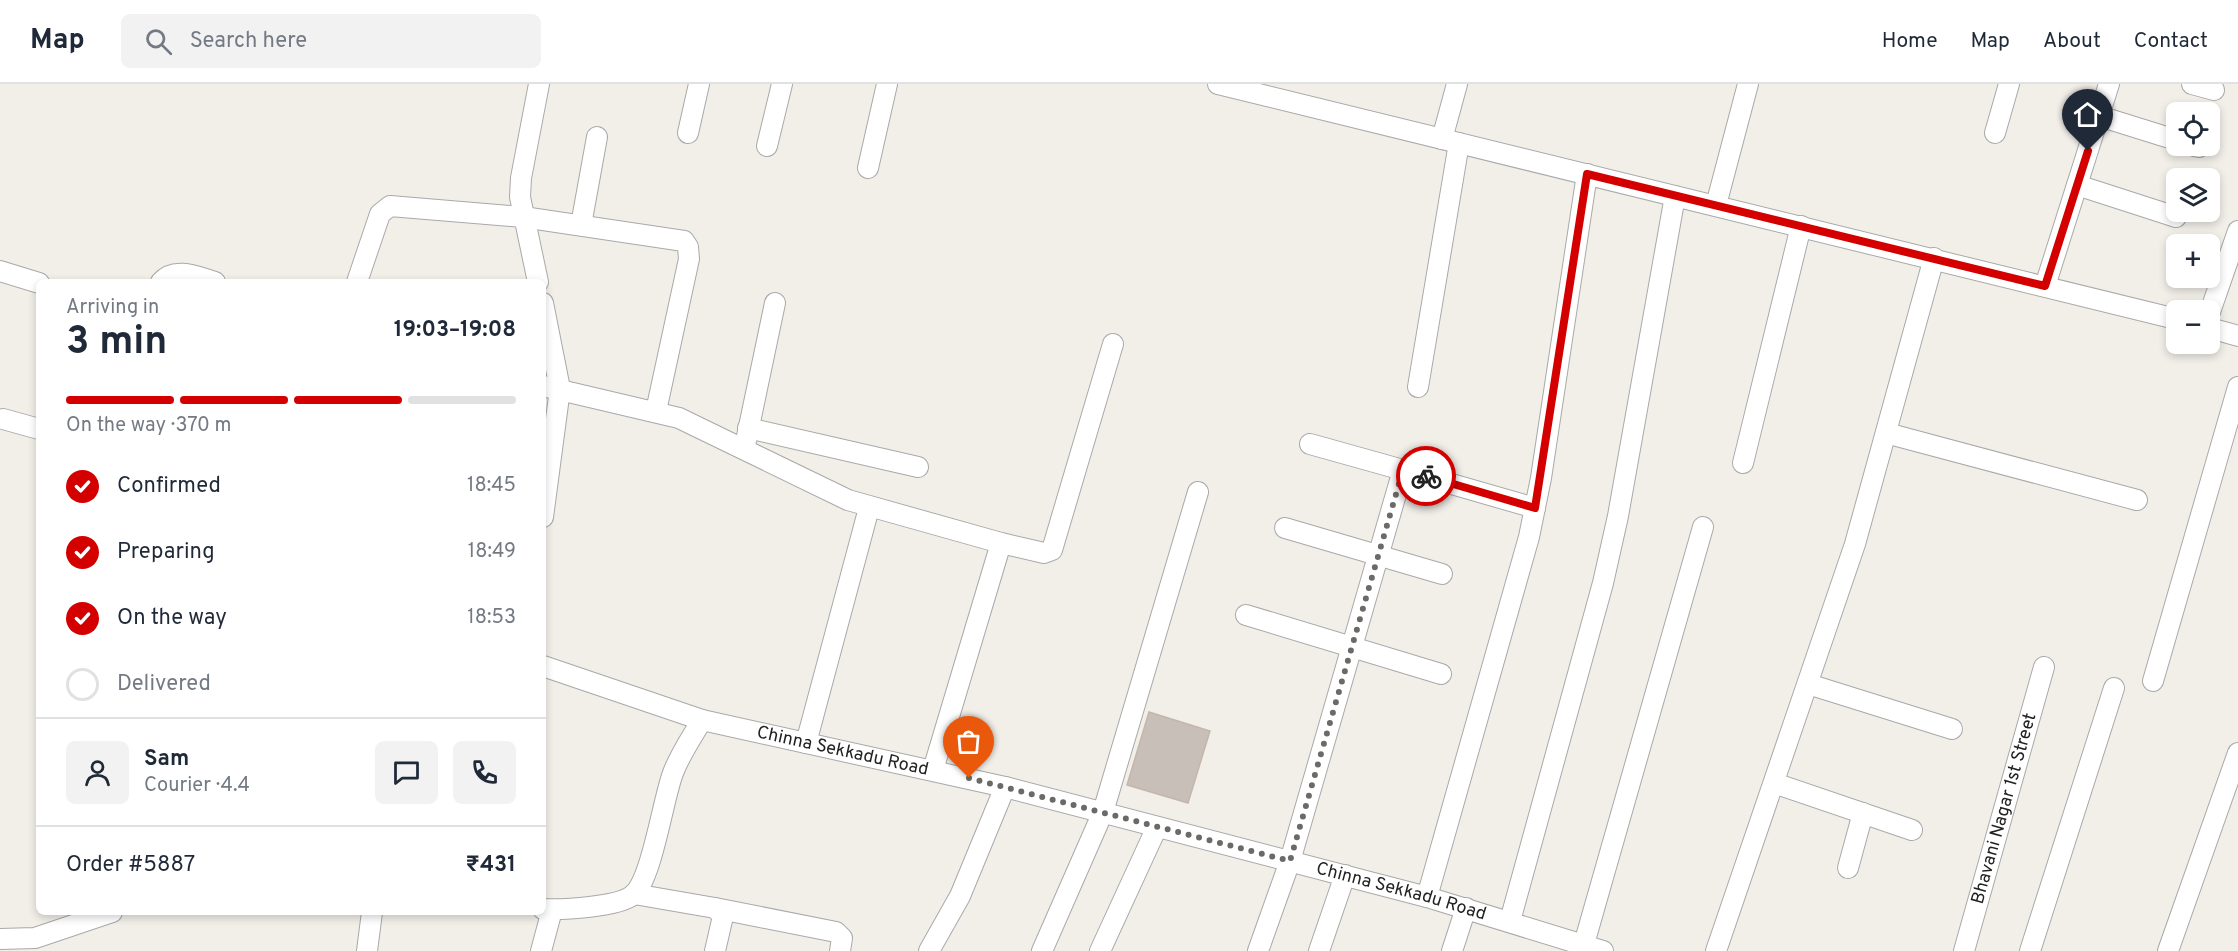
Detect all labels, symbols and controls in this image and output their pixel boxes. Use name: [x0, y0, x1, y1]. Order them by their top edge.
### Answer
search box: [121, 14, 541, 68]
text: Map: [30, 23, 85, 59]
icon: search: [142, 25, 175, 58]
text: Search here: [190, 28, 307, 55]
text: Home: [1882, 28, 1938, 55]
text: Map: [1971, 28, 2010, 55]
text: About: [2043, 28, 2101, 55]
text: Contact: [2134, 28, 2208, 55]
pin: [2062, 89, 2113, 151]
icon: home: [2071, 98, 2104, 131]
map controls: [2166, 102, 2220, 354]
button: locate: [2166, 102, 2220, 156]
button: layers: [2166, 168, 2220, 222]
button: +: [2166, 234, 2220, 288]
text: Arriving in: [66, 295, 159, 321]
button: −: [2166, 300, 2220, 354]
text: 19:03–19:08: [394, 317, 516, 344]
text: 3 min: [66, 319, 167, 368]
text: On the way · 370 m: [66, 413, 232, 439]
courier: [1396, 446, 1456, 506]
icon: bike: [1410, 460, 1443, 493]
icon: check: [66, 470, 99, 503]
text: Confirmed: [117, 473, 221, 500]
text: 18:45: [467, 473, 516, 499]
icon: check: [66, 536, 99, 569]
text: Preparing: [117, 539, 215, 566]
text: 18:49: [468, 539, 516, 565]
icon: check: [66, 602, 99, 635]
text: On the way: [117, 605, 227, 632]
text: 18:53: [467, 605, 516, 631]
text: Delivered: [117, 671, 211, 698]
street label: Bhavani Nagar 1st Street: [1966, 710, 2042, 907]
pin: [943, 716, 994, 778]
street label: Chinna Sekkadu Road: [754, 721, 931, 781]
icon: bag: [952, 725, 985, 758]
button: person: [66, 741, 129, 804]
button: chat: [375, 741, 438, 804]
button: phone: [453, 741, 516, 804]
text: Sam: [144, 746, 189, 773]
text: Courier · 4.4: [144, 773, 250, 799]
text: Order #5887: [66, 852, 195, 879]
text: ₹431: [465, 852, 516, 879]
street label: Chinna Sekkadu Road: [1314, 857, 1489, 926]

